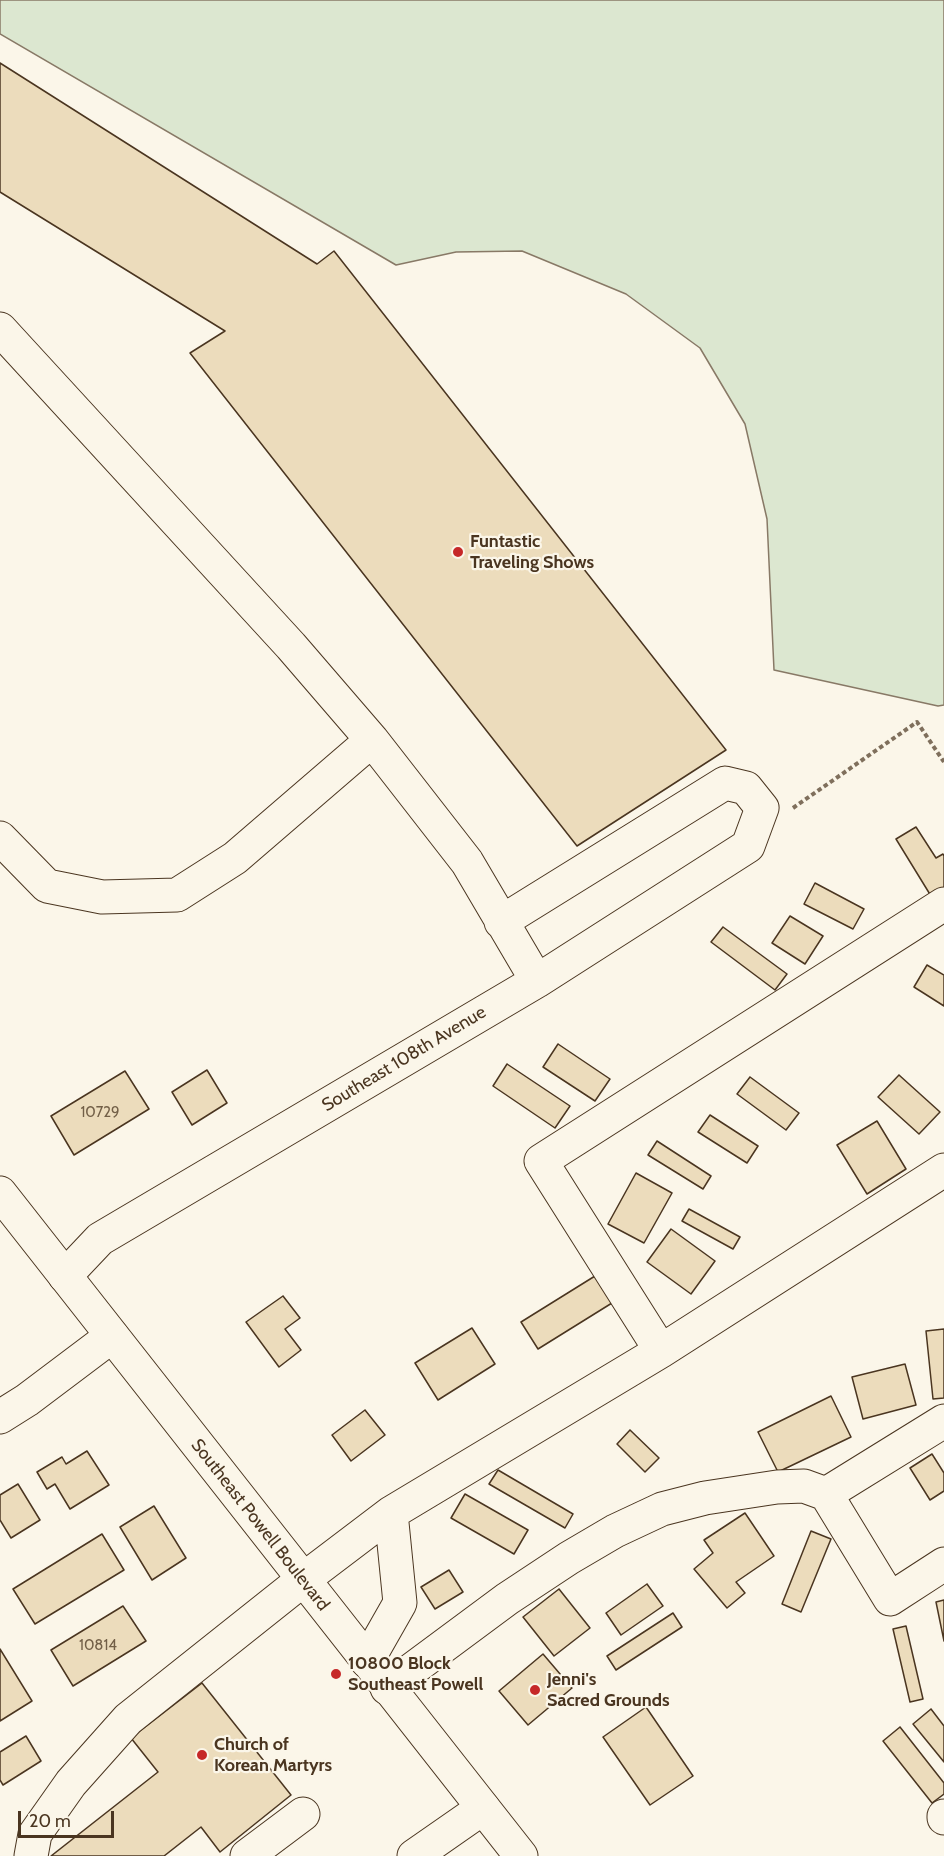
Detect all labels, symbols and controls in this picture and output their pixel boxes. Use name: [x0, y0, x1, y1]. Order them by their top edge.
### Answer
place label: Funtastic Traveling Shows: [470, 531, 594, 574]
marker: Funtastic Traveling Shows: [451, 545, 465, 559]
street label: Southeast 108th Avenue: [318, 1001, 490, 1117]
house number: 10729: [80, 1104, 120, 1122]
street label: Southeast Powell Boulevard: [186, 1435, 334, 1615]
house number: 10814: [79, 1637, 117, 1655]
place label: 10800 Block Southeast Powell: [348, 1653, 483, 1696]
marker: 10800 Block Southeast Powell: [329, 1667, 343, 1681]
place label: Jenni's Sacred Grounds: [547, 1669, 670, 1712]
marker: Jenni's Sacred Grounds: [528, 1683, 542, 1697]
place label: Church of Korean Martyrs: [214, 1734, 332, 1776]
marker: Church of Korean Martyrs: [195, 1748, 209, 1762]
scale bar: [21, 1799, 117, 1837]
text: 20 m: [29, 1810, 71, 1832]

